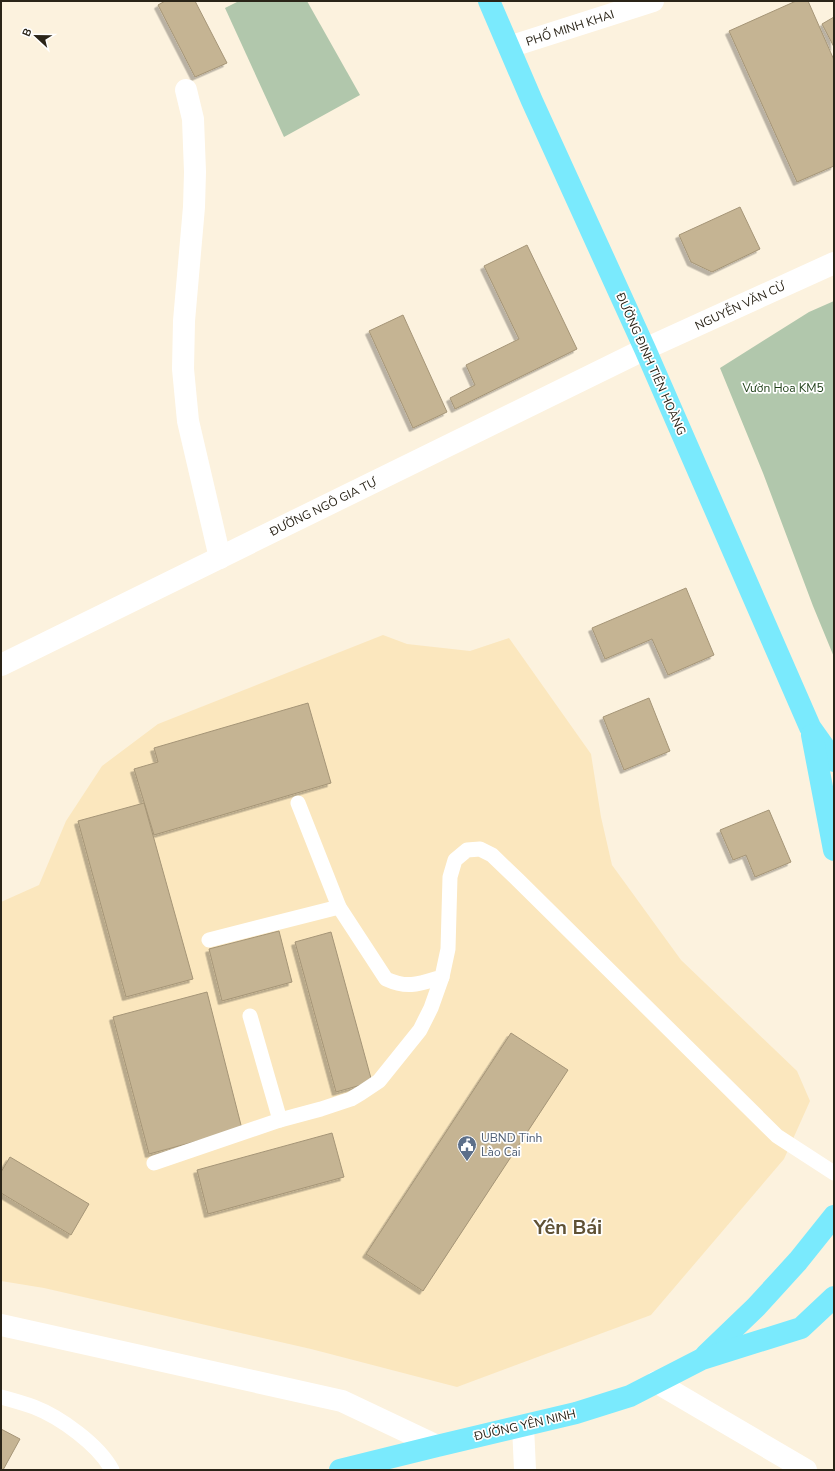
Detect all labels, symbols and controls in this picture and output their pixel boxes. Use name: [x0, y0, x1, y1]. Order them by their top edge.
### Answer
street label: PHỐ MINH KHAI: [524, 5, 616, 50]
north arrow: [16, 16, 56, 56]
text: B: [19, 26, 36, 39]
street label: NGUYỄN VĂN CỪ: [692, 277, 789, 334]
street label: ĐƯỜNG ĐINH TIÊN HOÀNG: [612, 289, 690, 438]
park label: Vườn Hoa KM5: [741, 380, 824, 396]
street label: ĐƯỜNG NGÔ GIA TỰ: [266, 474, 380, 540]
place label: UBND Tỉnh Lào Cai: [481, 1130, 542, 1160]
public building icon: UBND Tỉnh Lào Cai: [456, 1134, 478, 1162]
district label: Yên Bái: [533, 1214, 602, 1241]
street label: ĐƯỜNG YÊN NINH: [472, 1406, 577, 1445]

